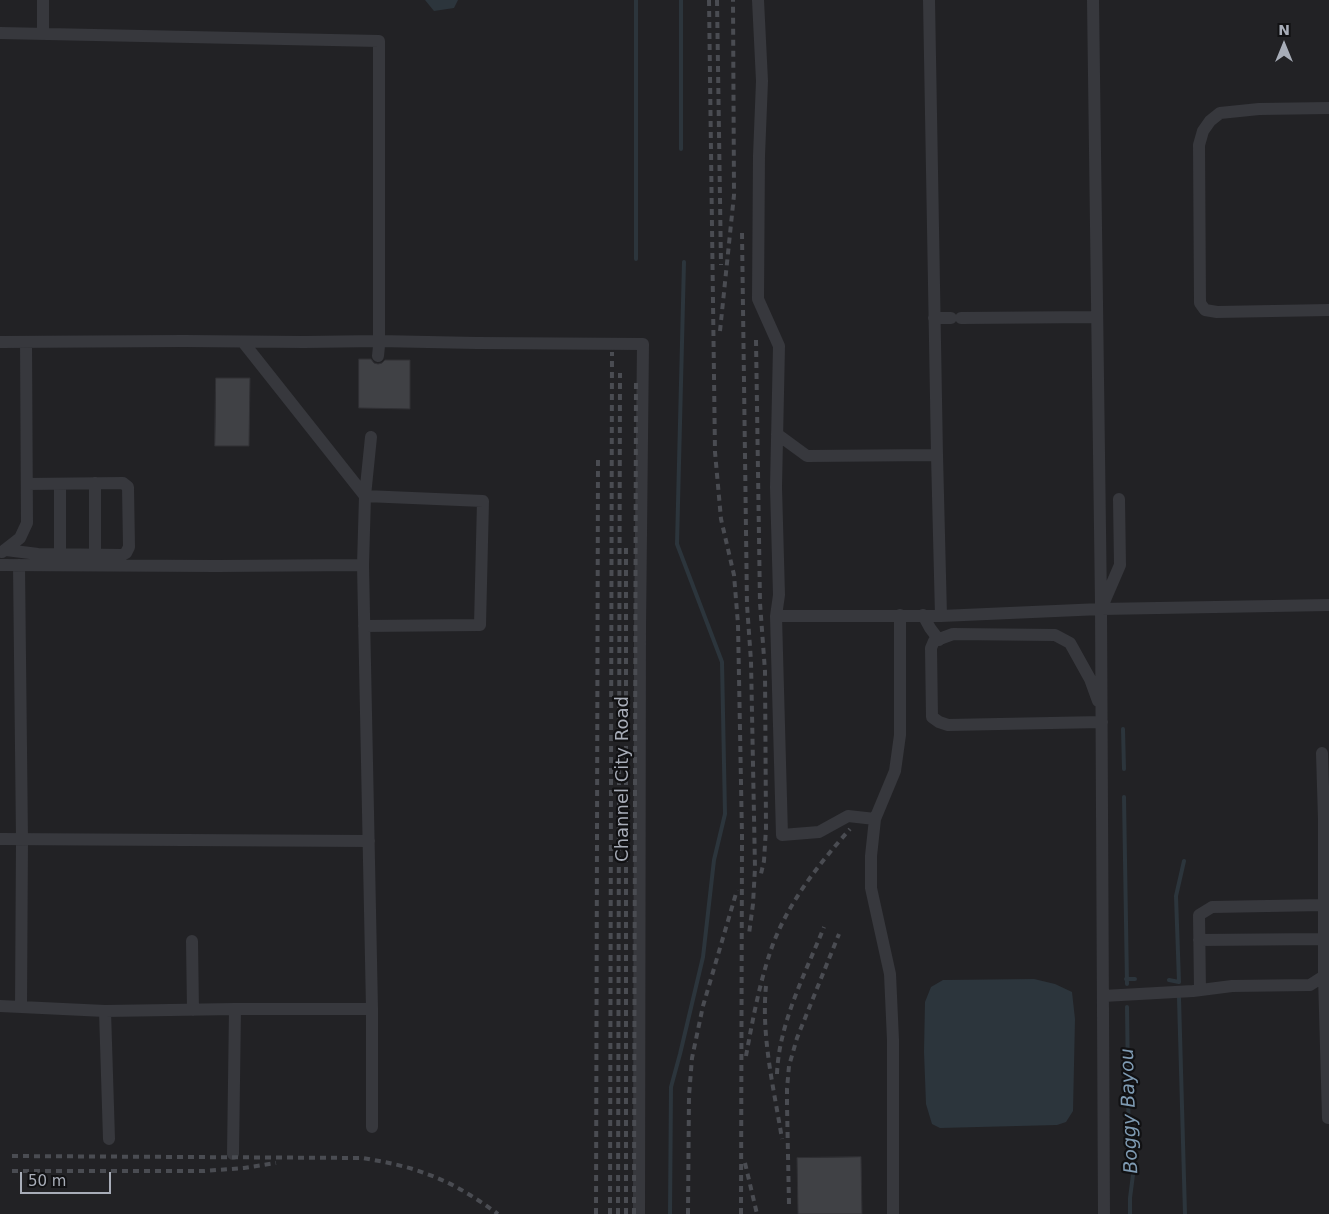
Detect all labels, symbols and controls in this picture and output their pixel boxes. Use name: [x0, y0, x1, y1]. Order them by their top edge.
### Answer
north arrow: [1259, 20, 1309, 70]
text: N: [1278, 22, 1290, 38]
street label: Channel City Road: [612, 696, 634, 862]
water label: Boggy Bayou: [1116, 1048, 1144, 1174]
scale bar: [22, 1162, 114, 1194]
text: 50 m: [28, 1172, 66, 1190]

